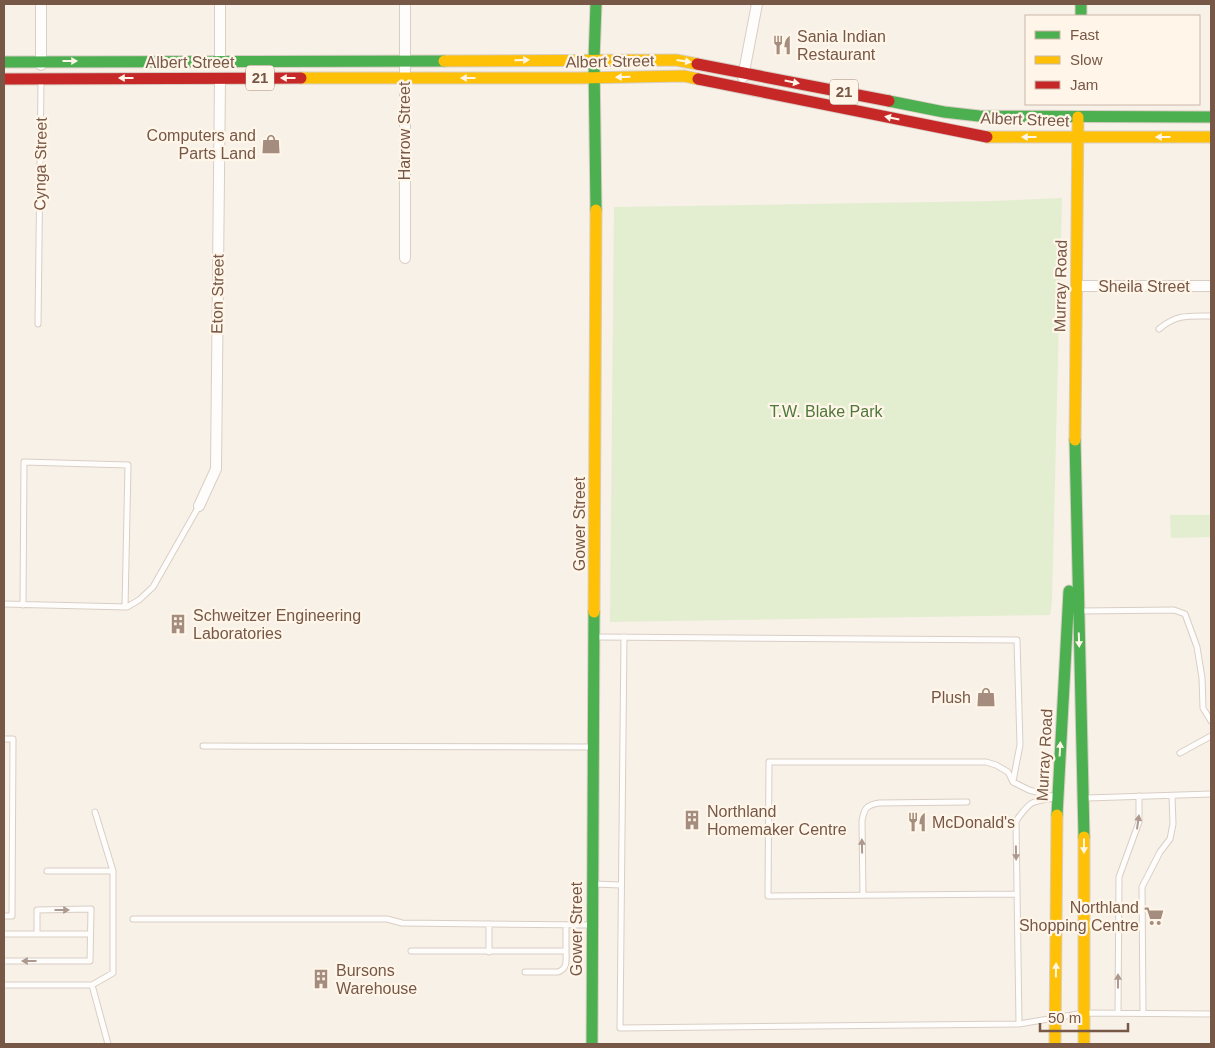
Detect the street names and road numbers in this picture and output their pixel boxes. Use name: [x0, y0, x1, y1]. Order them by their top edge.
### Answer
street label: Albert Street: [565, 52, 655, 71]
street label: Albert Street: [146, 54, 235, 71]
road number: 21: [246, 66, 274, 90]
road number: 21: [830, 80, 858, 104]
street label: Harrow Street: [396, 81, 413, 180]
street label: Albert Street: [980, 109, 1070, 130]
street label: Cynga Street: [31, 117, 50, 211]
street label: Murray Road: [1051, 240, 1070, 332]
street label: Eton Street: [208, 253, 227, 334]
street label: Sheila Street: [1098, 278, 1190, 295]
street label: Gower Street: [571, 476, 588, 571]
street label: Murray Road: [1034, 708, 1055, 802]
street label: Gower Street: [568, 881, 585, 976]

